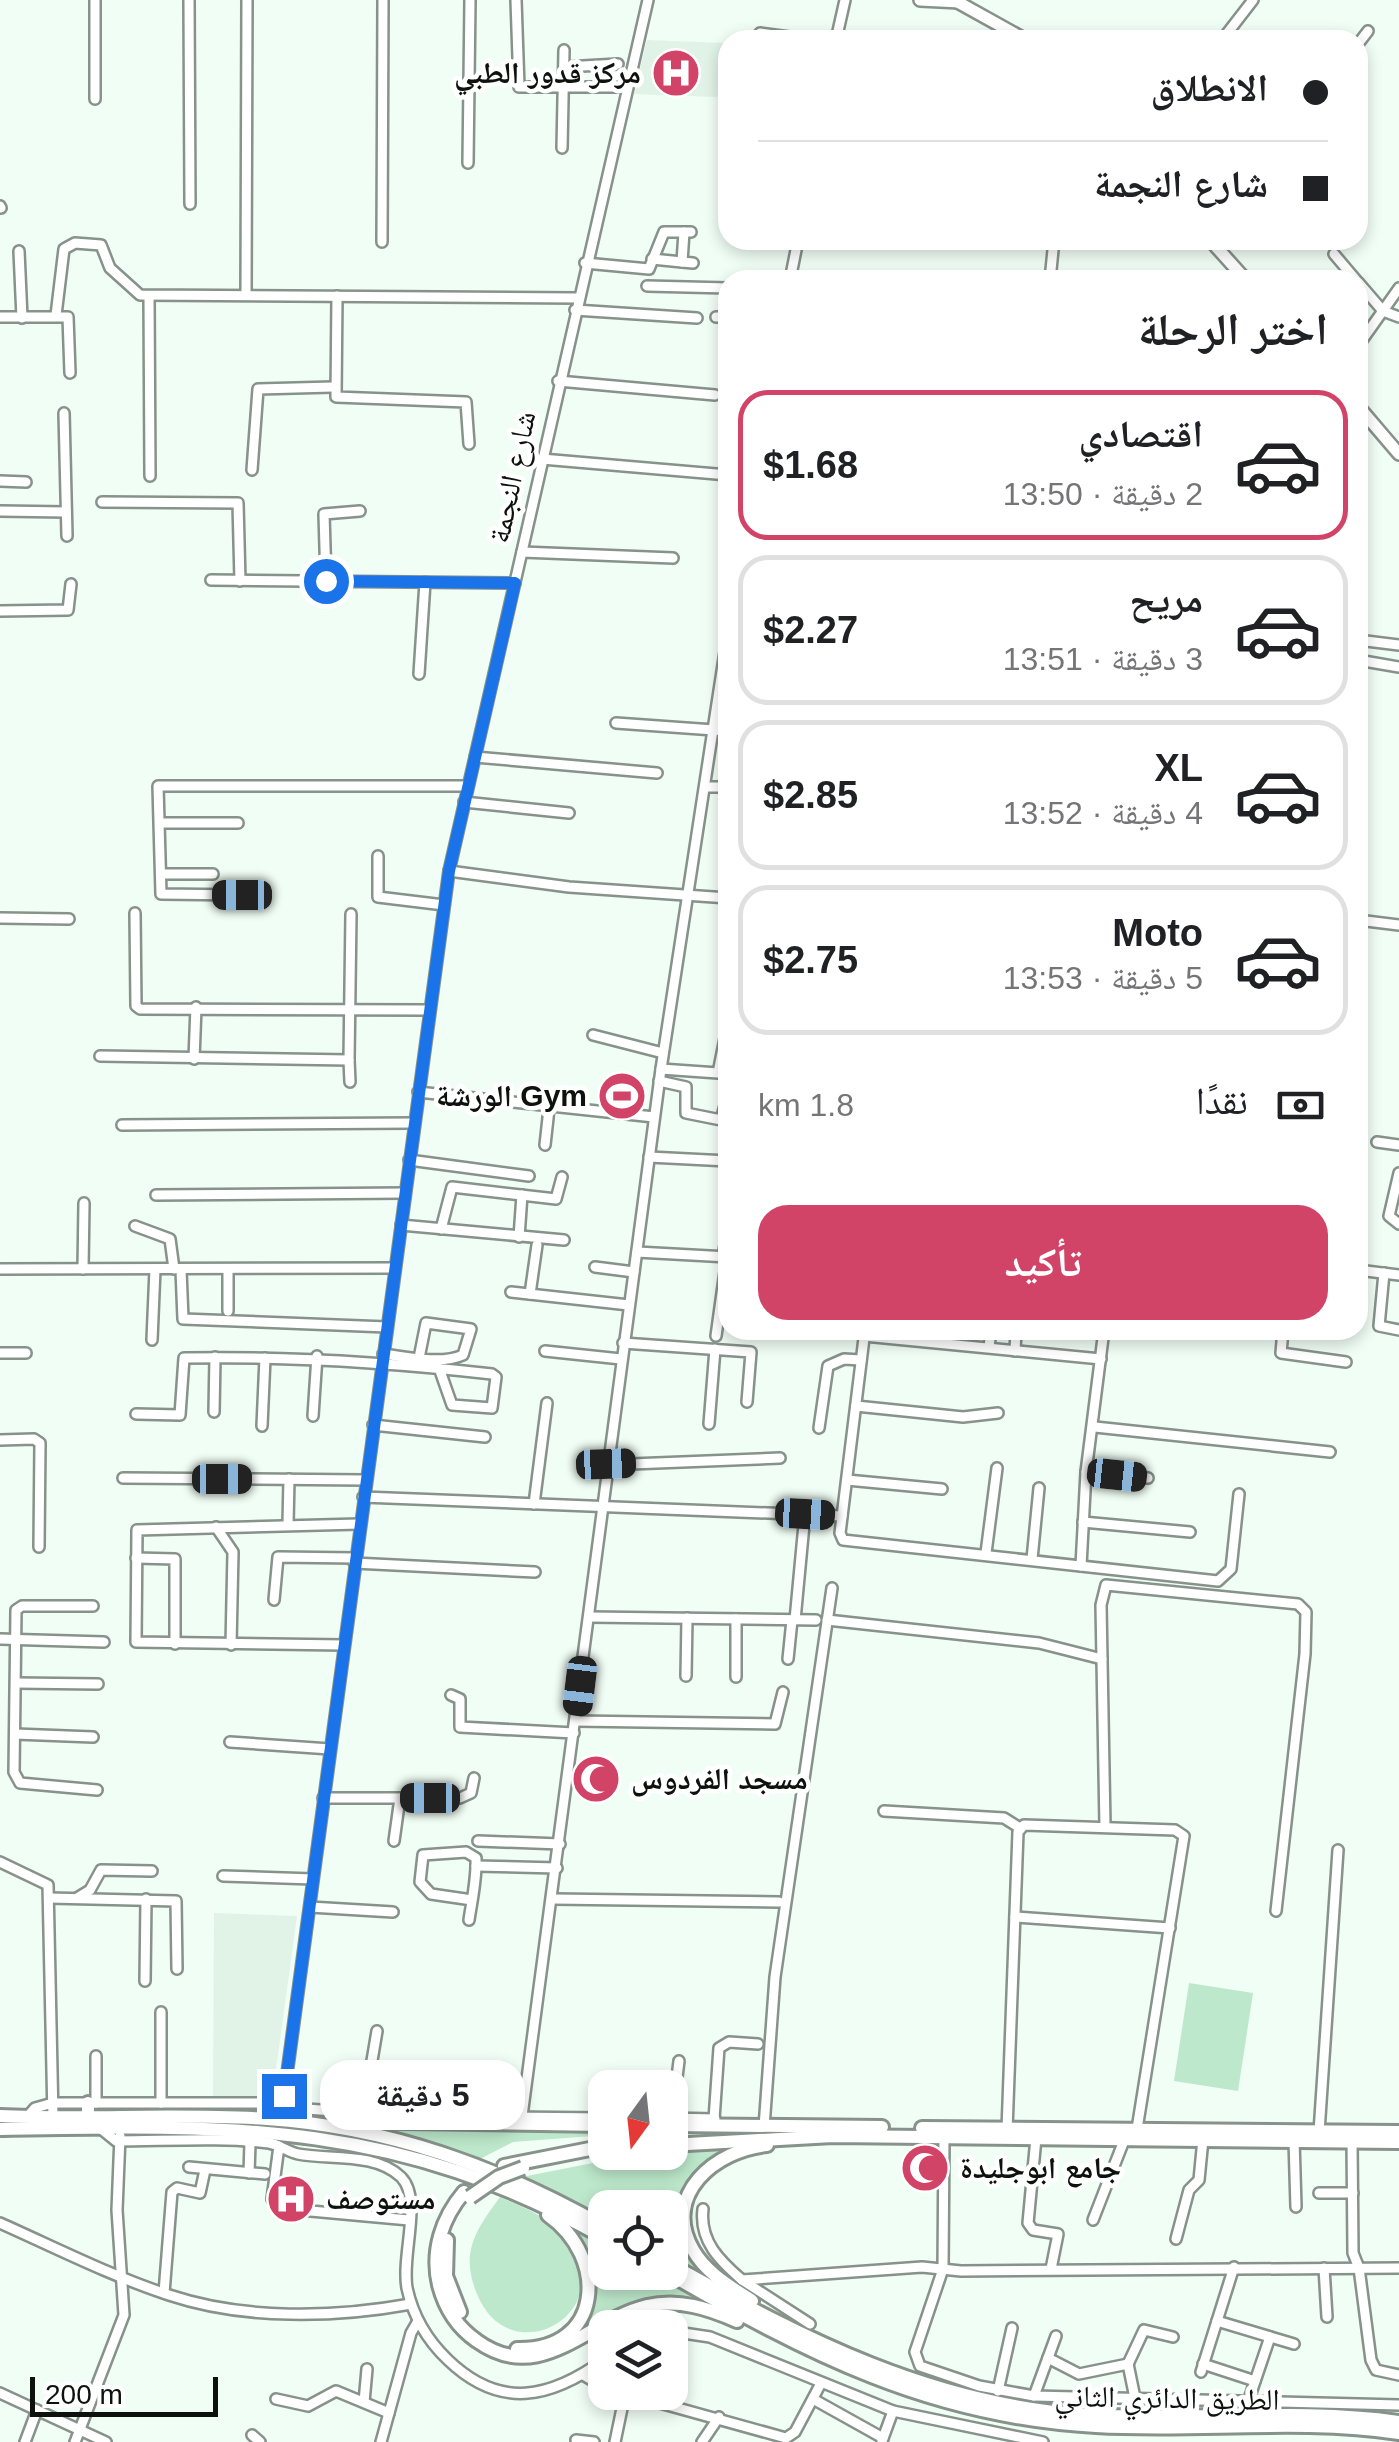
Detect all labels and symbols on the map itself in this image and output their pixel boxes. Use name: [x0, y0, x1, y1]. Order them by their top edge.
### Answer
hospital icon: مركز قدور الطبي: [650, 47, 702, 99]
place label: مركز قدور الطبي: [454, 56, 641, 96]
street label: شارع النجمة: [481, 408, 544, 546]
route start: [304, 559, 349, 604]
car: [212, 880, 272, 910]
sports icon: الورشة Gym: [596, 1070, 648, 1122]
place label: الورشة Gym: [436, 1079, 587, 1113]
car: [575, 1448, 637, 1480]
car: [1086, 1457, 1148, 1493]
car: [192, 1464, 252, 1494]
car: [774, 1497, 836, 1531]
car: [561, 1654, 599, 1718]
mosque icon: مسجد الفردوس: [570, 1753, 622, 1805]
place label: مسجد الفردوس: [631, 1762, 808, 1797]
car: [400, 1783, 460, 1813]
callout: 5 دقيقة: [319, 2061, 524, 2131]
north arrow: [588, 2070, 688, 2170]
route end: [262, 2074, 307, 2119]
mosque icon: جامع ابوجليدة: [899, 2142, 951, 2194]
place label: جامع ابوجليدة: [960, 2151, 1121, 2188]
hospital icon: مستوصف: [265, 2173, 317, 2225]
place label: مستوصف: [326, 2182, 435, 2216]
scale bar: [30, 2372, 218, 2416]
street label: الطريق الدائري الثاني: [1054, 2379, 1280, 2424]

